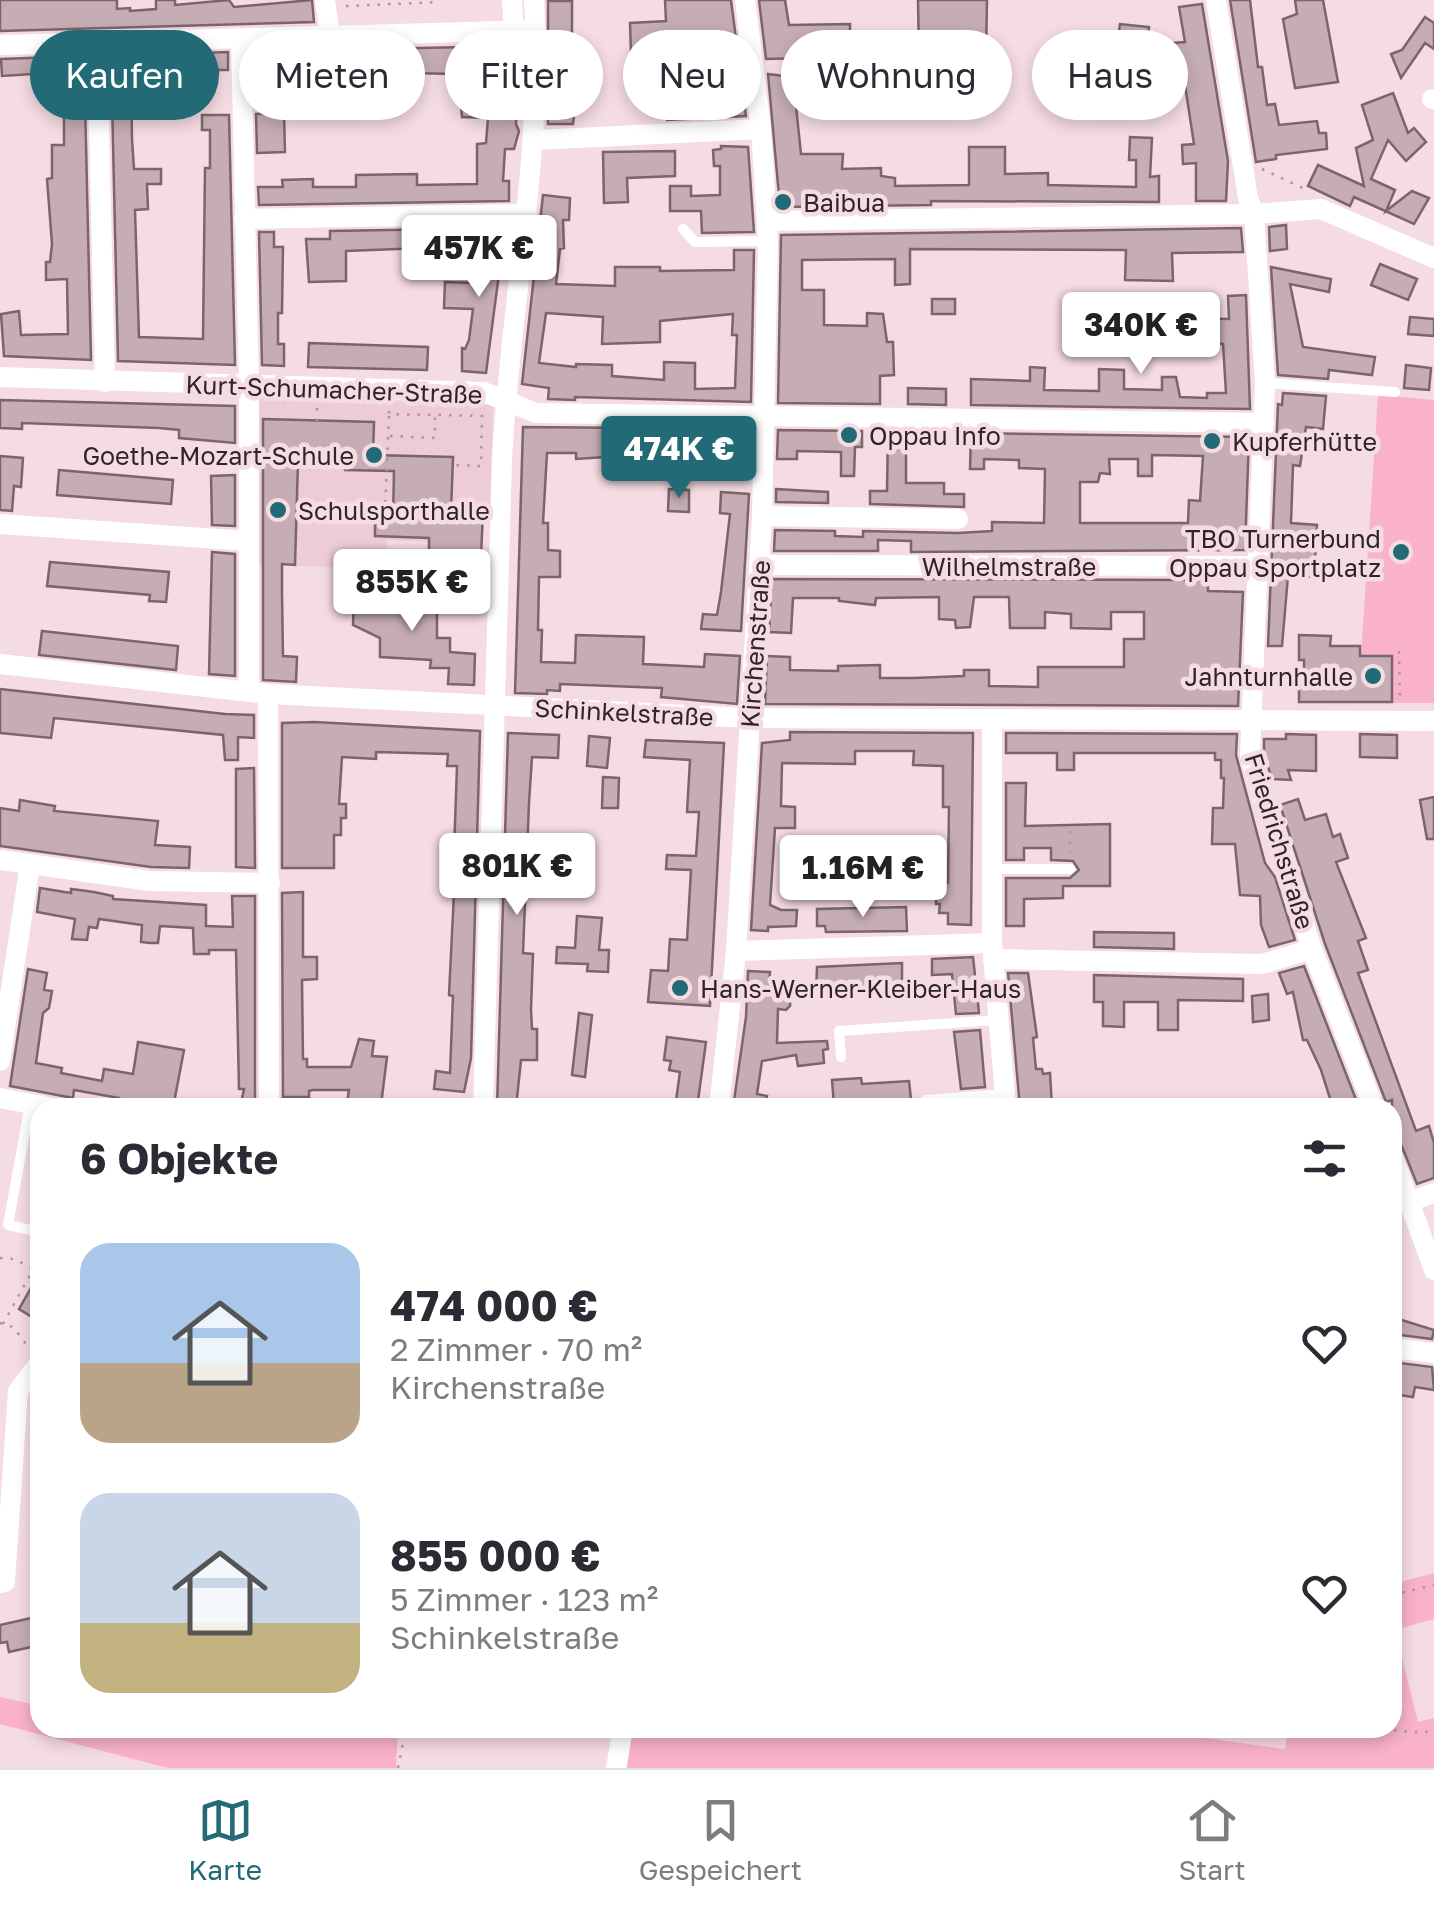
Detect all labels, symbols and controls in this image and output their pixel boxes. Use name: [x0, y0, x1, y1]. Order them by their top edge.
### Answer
chip: Kaufen: [30, 30, 219, 120]
chip: Mieten: [239, 30, 425, 120]
chip: Filter: [445, 30, 603, 120]
chip: Neu: [623, 30, 761, 120]
chip: Wohnung: [781, 30, 1012, 120]
chip: Haus: [1032, 30, 1188, 120]
place label: Baibua: [803, 187, 885, 218]
marker: Baibua: [772, 191, 794, 213]
pin: 457K €: [398, 215, 560, 300]
text: 457K €: [424, 228, 534, 266]
pin: 340K €: [1060, 292, 1222, 377]
text: 340K €: [1084, 305, 1198, 343]
street label: Kurt-Schumacher-Straße: [185, 368, 483, 410]
pin: 474K €: [598, 416, 760, 501]
place label: Oppau Info: [869, 420, 1001, 451]
marker: Oppau Info: [838, 424, 860, 446]
place label: Kupferhütte: [1232, 426, 1377, 457]
text: 474K €: [623, 429, 735, 467]
marker: Kupferhütte: [1201, 430, 1223, 452]
place label: Goethe-Mozart-Schule: [82, 440, 354, 471]
marker: Goethe-Mozart-Schule: [363, 444, 385, 466]
place label: Schulsporthalle: [298, 495, 490, 526]
marker: Schulsporthalle: [267, 499, 289, 521]
place label: TBO Turnerbund Oppau Sportplatz: [1169, 523, 1381, 583]
marker: TBO Turnerbund Oppau Sportplatz: [1390, 541, 1412, 563]
pin: 855K €: [331, 549, 493, 634]
street label: Wilhelmstraße: [922, 551, 1096, 582]
street label: Kirchenstraße: [734, 559, 776, 729]
text: 855K €: [355, 562, 469, 600]
place label: Jahnturnhalle: [1184, 661, 1353, 692]
marker: Jahnturnhalle: [1362, 665, 1384, 687]
street label: Schinkelstraße: [534, 692, 714, 732]
street label: Friedrichstraße: [1238, 749, 1322, 933]
pin: 801K €: [436, 833, 598, 918]
pin: 1.16M €: [771, 835, 955, 920]
text: 801K €: [461, 846, 573, 884]
text: 1.16M €: [802, 848, 924, 886]
place label: Hans-Werner-Kleiber-Haus: [700, 973, 1021, 1004]
marker: Hans-Werner-Kleiber-Haus: [669, 977, 691, 999]
icon: filters: [1297, 1131, 1352, 1186]
text: 6 Objekte: [80, 1133, 278, 1183]
text: 474 000 €: [390, 1280, 598, 1330]
icon: home: [160, 1283, 280, 1403]
icon: heart: [1297, 1316, 1352, 1371]
text: 2 Zimmer · 70 m²: [390, 1330, 642, 1368]
text: Kirchenstraße: [390, 1368, 605, 1406]
text: 855 000 €: [390, 1530, 601, 1580]
icon: home: [160, 1533, 280, 1653]
icon: heart: [1297, 1566, 1352, 1621]
text: 5 Zimmer · 123 m²: [390, 1580, 658, 1618]
text: Schinkelstraße: [390, 1618, 619, 1656]
tab: Karte: [188, 1793, 262, 1886]
tab: Gespeichert: [639, 1793, 802, 1886]
tab: Start: [1179, 1793, 1246, 1886]

